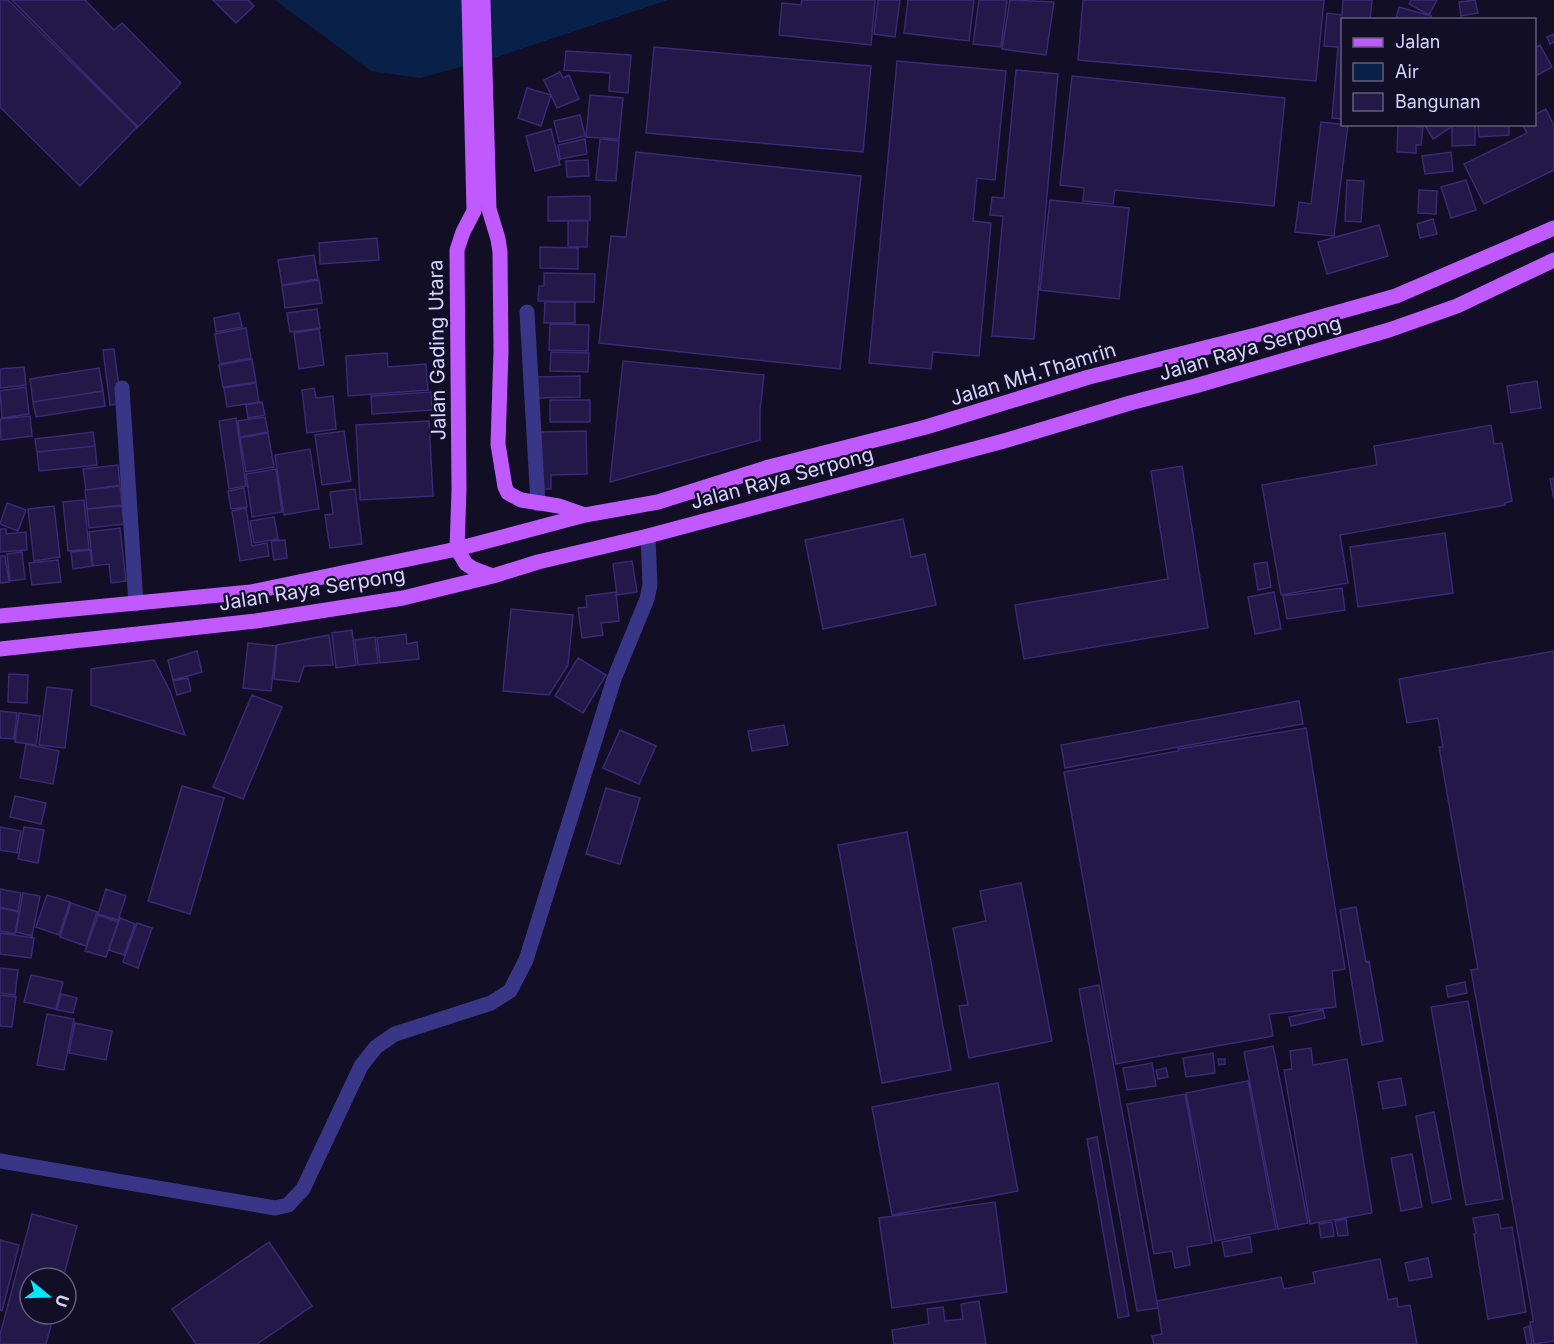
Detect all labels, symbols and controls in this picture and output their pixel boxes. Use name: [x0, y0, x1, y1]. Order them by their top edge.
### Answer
legend: [1341, 18, 1536, 126]
text: Jalan: [1395, 31, 1440, 52]
text: Air: [1395, 61, 1419, 82]
text: Bangunan: [1395, 91, 1481, 112]
street label: Jalan Gading Utara: [423, 259, 451, 441]
street label: Jalan Raya Serpong: [1156, 310, 1344, 386]
street label: Jalan MH.Thamrin: [947, 337, 1119, 411]
street label: Jalan Raya Serpong: [688, 442, 876, 514]
street label: Jalan Raya Serpong: [217, 562, 407, 616]
north arrow: [18, 1266, 78, 1326]
text: U: [51, 1292, 74, 1310]

